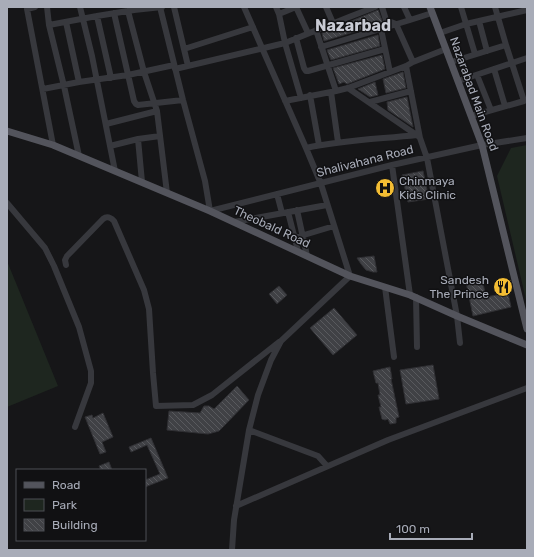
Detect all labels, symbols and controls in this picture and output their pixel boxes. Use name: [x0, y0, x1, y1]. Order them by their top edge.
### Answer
district label: Nazarbad: [315, 16, 391, 35]
street label: Nazarabad Main Road: [447, 35, 501, 153]
street label: Shalivahana Road: [315, 142, 415, 180]
place label: Chinmaya Kids Clinic: [399, 174, 456, 202]
hospital icon: Chinmaya Kids Clinic: [374, 177, 396, 199]
street label: Theobald Road: [232, 203, 312, 251]
place label: Sandesh The Prince: [430, 273, 489, 301]
restaurant icon: Sandesh The Prince: [492, 276, 514, 298]
legend: [16, 469, 146, 541]
text: Road: [52, 478, 80, 492]
text: Park: [52, 498, 78, 512]
scale bar: [390, 515, 472, 541]
text: Building: [52, 518, 98, 532]
text: 100 m: [396, 522, 430, 536]

